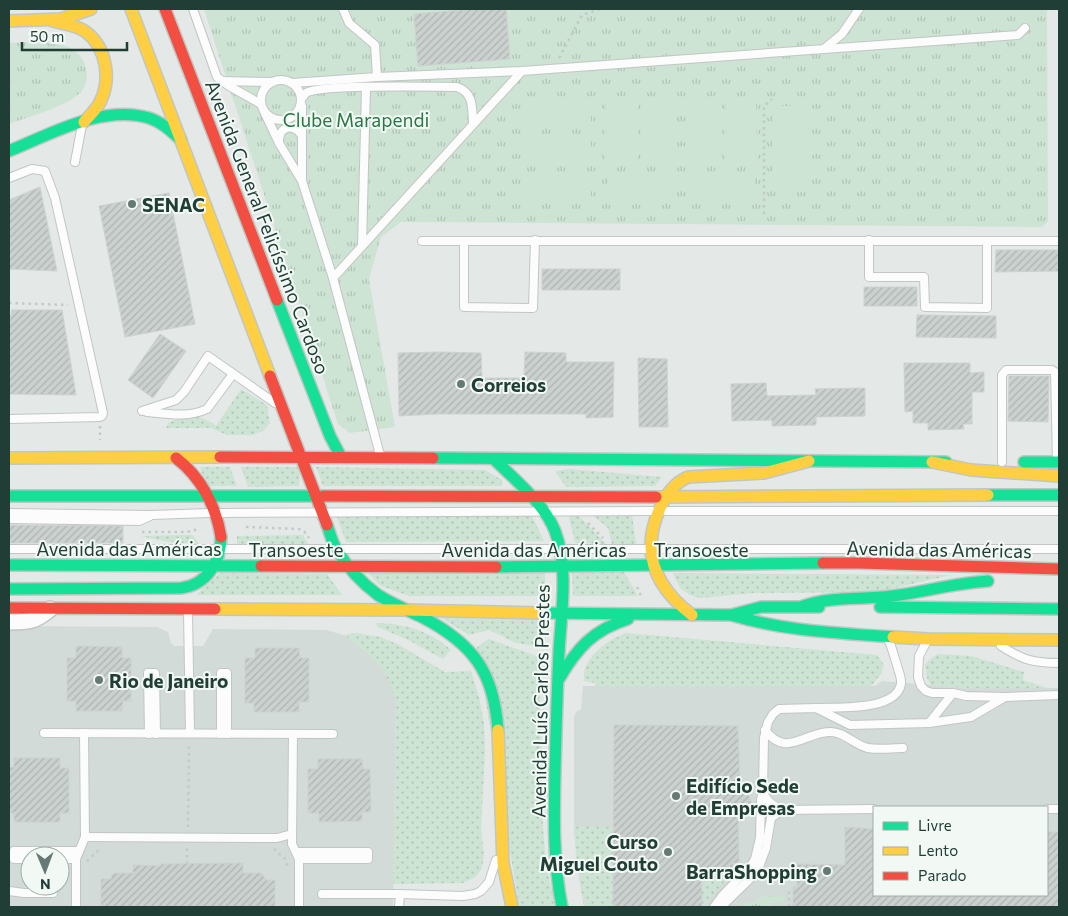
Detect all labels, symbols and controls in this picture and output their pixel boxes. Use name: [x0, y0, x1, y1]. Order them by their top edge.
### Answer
scale bar: [22, 20, 128, 52]
text: 50 m: [30, 27, 64, 45]
street label: Avenida General Felicíssimo Cardoso: [201, 77, 335, 377]
park label: Clube Marapendi: [283, 108, 429, 131]
place label: SENAC: [142, 193, 205, 216]
marker: SENAC: [126, 198, 138, 210]
place label: Correios: [471, 373, 546, 396]
marker: Correios: [455, 378, 467, 390]
street label: Avenida das Américas: [846, 536, 1032, 562]
street label: Avenida das Américas: [36, 537, 222, 560]
street label: Transoeste: [248, 538, 344, 561]
street label: Avenida das Américas: [441, 538, 627, 561]
street label: Transoeste: [653, 538, 749, 561]
street label: Avenida Luís Carlos Prestes: [526, 584, 554, 818]
place label: Rio de Janeiro: [109, 669, 228, 692]
marker: Rio de Janeiro: [93, 674, 105, 686]
place label: Edifício Sede de Empresas: [686, 774, 799, 819]
marker: Edifício Sede de Empresas: [670, 790, 682, 802]
legend: [873, 806, 1048, 896]
text: Livre: [918, 816, 952, 834]
place label: Curso Miguel Couto: [540, 830, 658, 875]
text: Lento: [918, 841, 958, 859]
north arrow: [20, 846, 70, 896]
marker: Curso Miguel Couto: [662, 846, 674, 858]
place label: BarraShopping: [686, 860, 818, 883]
marker: BarraShopping: [821, 865, 833, 877]
text: Parado: [918, 866, 967, 884]
text: N: [40, 876, 51, 893]

